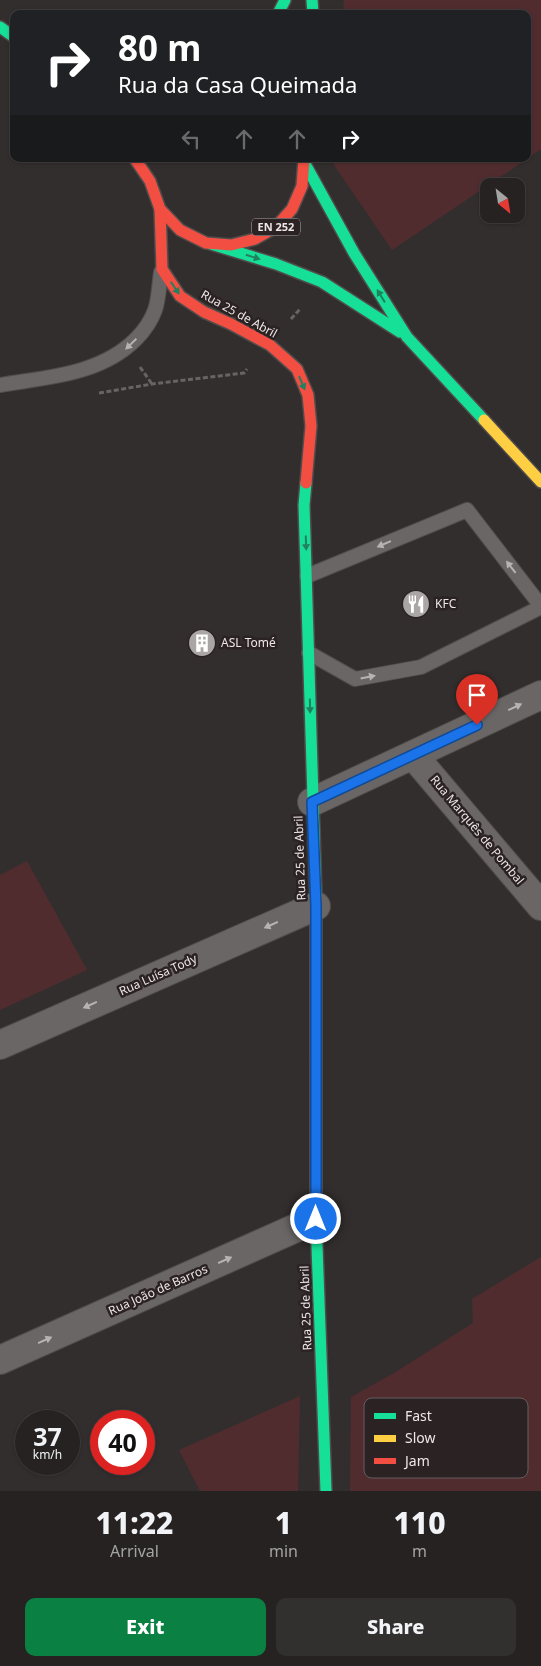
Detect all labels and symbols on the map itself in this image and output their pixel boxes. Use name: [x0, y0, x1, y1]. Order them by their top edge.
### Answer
north arrow: [480, 178, 525, 222]
road number: EN 252: [252, 218, 300, 236]
one-way arrow: [245, 254, 260, 261]
one-way arrow: [170, 282, 180, 295]
street label: Rua 25 de Abril: [198, 286, 281, 342]
one-way arrow: [376, 289, 386, 303]
one-way arrow: [125, 338, 137, 350]
one-way arrow: [299, 376, 307, 390]
one-way arrow: [302, 536, 310, 552]
one-way arrow: [377, 541, 391, 549]
one-way arrow: [506, 561, 517, 574]
restaurant icon: KFC: [401, 589, 431, 619]
place label: KFC: [435, 595, 457, 612]
building icon: ASL Tomé: [187, 628, 217, 658]
place label: ASL Tomé: [221, 634, 276, 651]
one-way arrow: [360, 672, 376, 680]
pin: [456, 674, 498, 725]
one-way arrow: [306, 698, 314, 714]
one-way arrow: [508, 703, 522, 711]
street label: Rua Marquês de Pombal: [427, 771, 528, 888]
street label: Rua 25 de Abril: [290, 815, 309, 901]
one-way arrow: [264, 922, 278, 930]
street label: Rua Luísa Tody: [116, 949, 200, 999]
one-way arrow: [83, 1002, 97, 1010]
position arrow: [289, 1192, 341, 1244]
one-way arrow: [218, 1256, 232, 1264]
street label: Rua João de Barros: [106, 1260, 210, 1319]
street label: Rua 25 de Abril: [296, 1265, 315, 1351]
one-way arrow: [38, 1336, 52, 1344]
legend: [364, 1398, 528, 1478]
text: Fast: [405, 1406, 432, 1425]
speed limit sign: 40: [90, 1410, 155, 1475]
text: Slow: [405, 1428, 436, 1447]
text: Jam: [403, 1451, 430, 1470]

